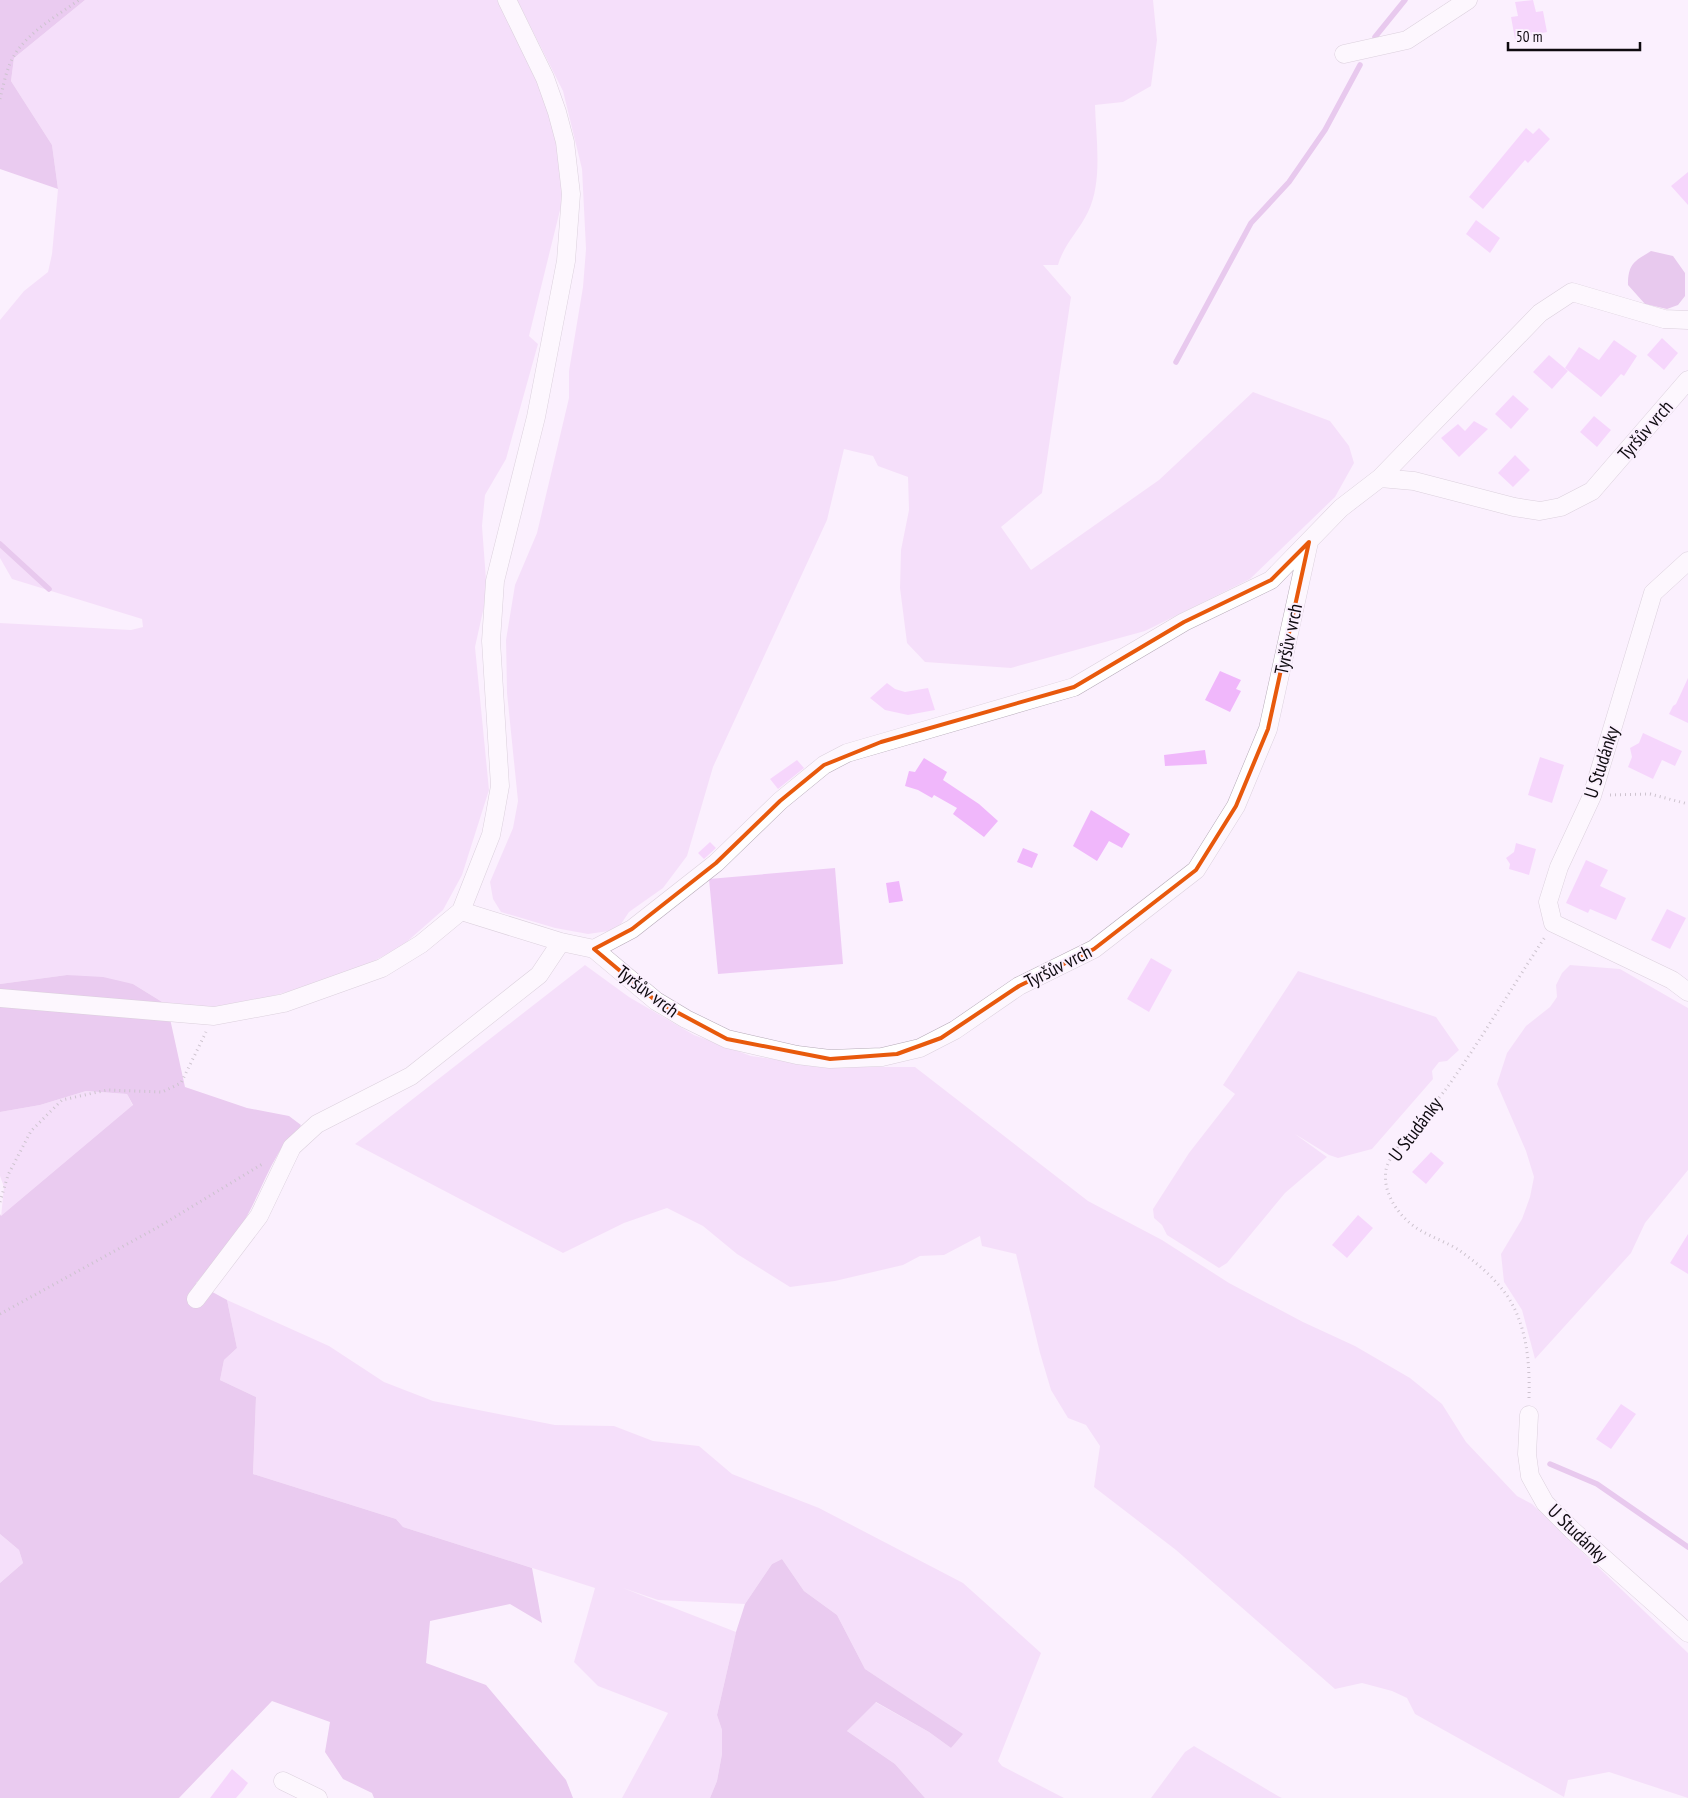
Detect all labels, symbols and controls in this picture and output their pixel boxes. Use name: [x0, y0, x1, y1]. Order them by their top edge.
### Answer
scale bar: [1508, 20, 1640, 52]
text: 50 m: [1516, 27, 1542, 46]
street label: Tyršův vrch: [1612, 395, 1678, 465]
street label: Tyršův vrch: [1269, 601, 1307, 677]
street label: U Studánky: [1578, 722, 1624, 801]
street label: Tyršův vrch: [1020, 939, 1096, 993]
street label: Tyršův vrch: [612, 960, 684, 1022]
street label: U Studánky: [1383, 1091, 1447, 1166]
street label: U Studánky: [1543, 1499, 1614, 1568]

